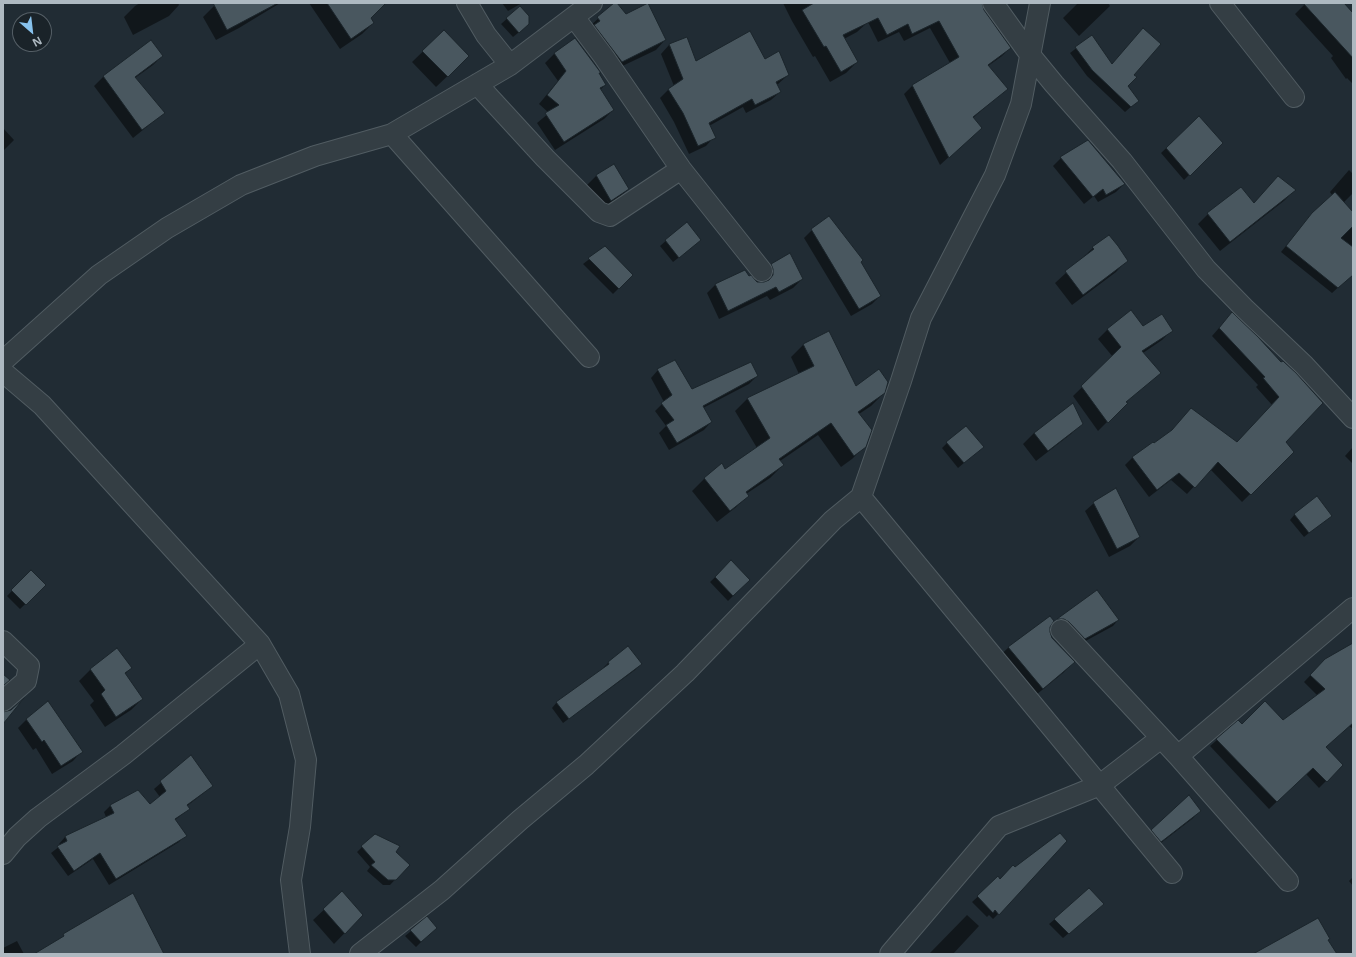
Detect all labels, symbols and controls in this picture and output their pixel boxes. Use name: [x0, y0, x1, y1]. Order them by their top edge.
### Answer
north arrow: [12, 12, 52, 52]
text: N: [30, 33, 45, 51]

